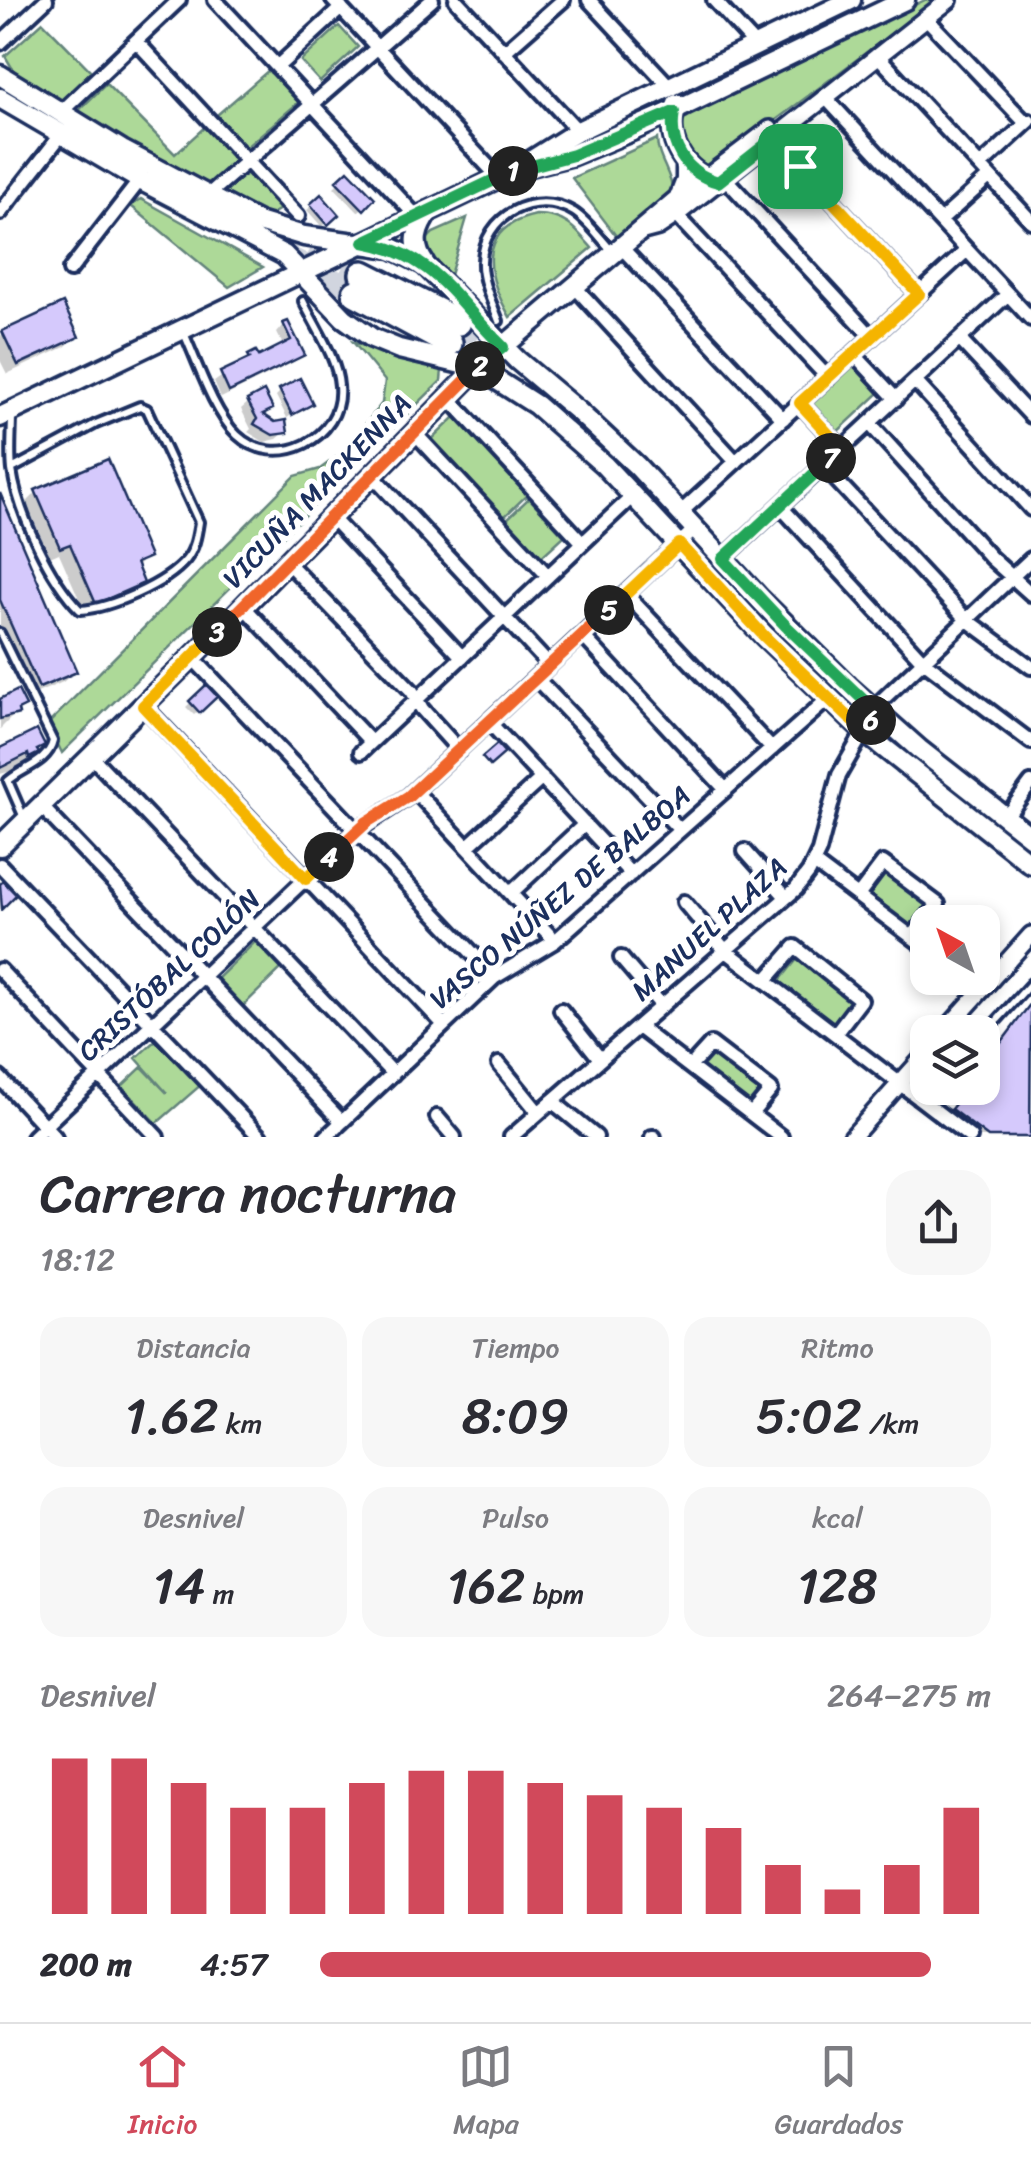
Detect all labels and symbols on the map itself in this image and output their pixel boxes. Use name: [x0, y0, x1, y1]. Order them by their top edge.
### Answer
pin: [758, 124, 843, 209]
pin: 1: [488, 146, 538, 196]
pin: 2: [455, 341, 505, 391]
street label: VICUÑA MACKENNA: [210, 382, 424, 600]
pin: 7: [806, 433, 856, 483]
pin: 5: [584, 585, 634, 635]
pin: 3: [192, 607, 242, 657]
pin: 6: [846, 695, 896, 745]
street label: VASCO NÚÑEZ DE BALBOA: [418, 772, 702, 1022]
pin: 4: [304, 832, 354, 882]
street label: MANUEL PLAZA: [619, 845, 799, 1013]
street label: CRISTÓBAL COLÓN: [66, 876, 272, 1074]
north arrow: [910, 905, 1000, 995]

